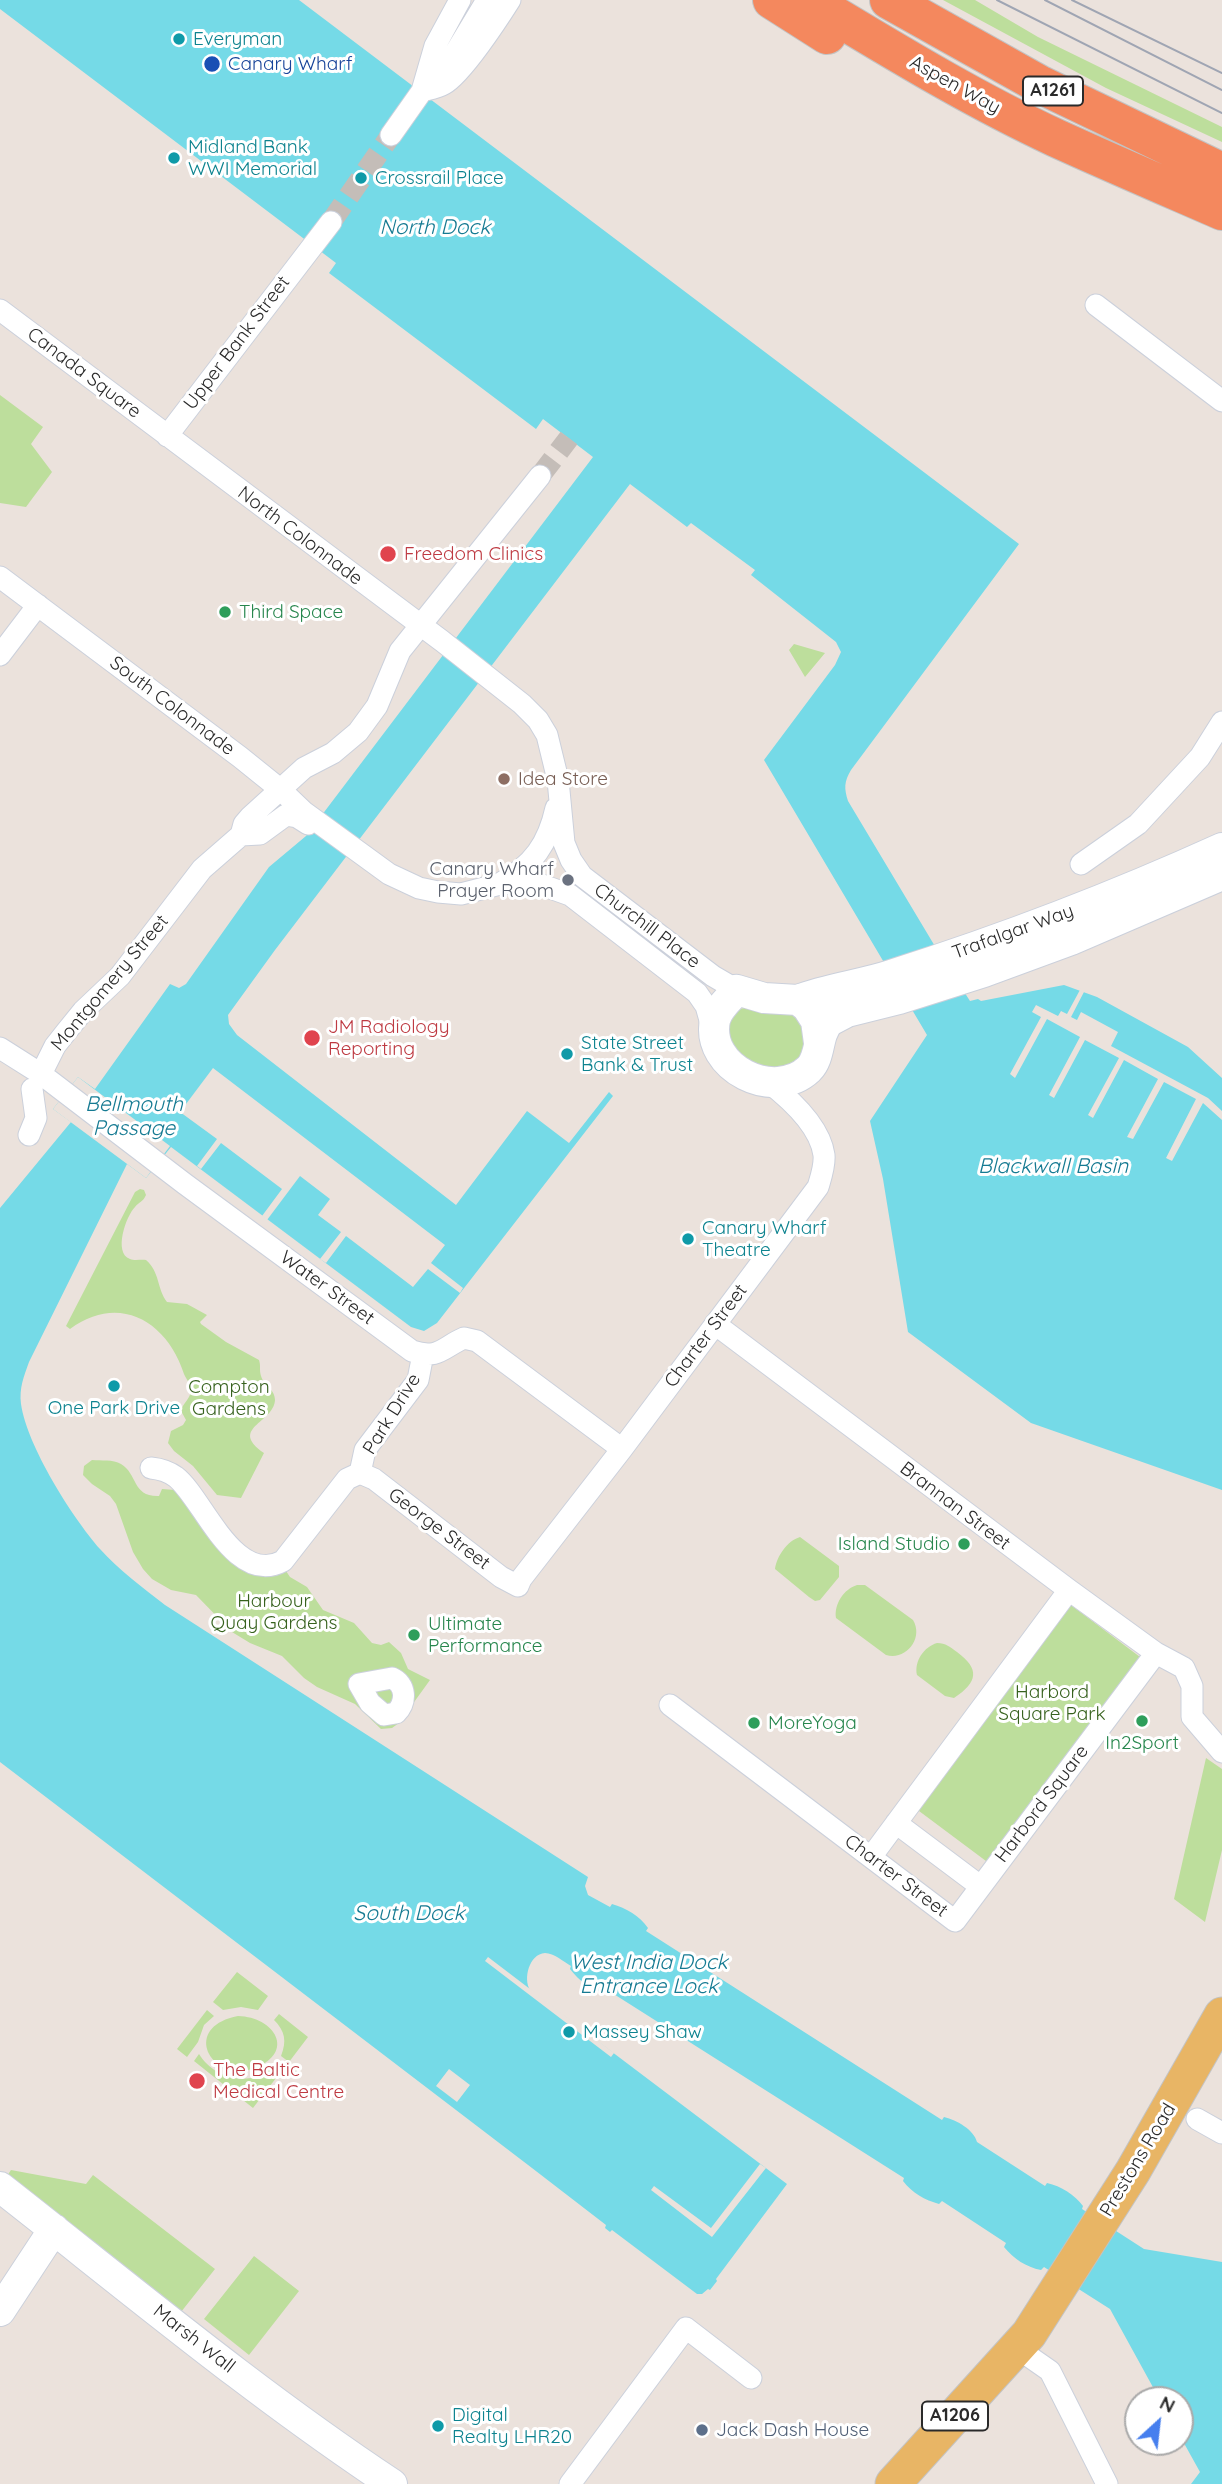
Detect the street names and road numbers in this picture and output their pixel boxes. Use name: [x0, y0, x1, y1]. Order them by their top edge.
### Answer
street label: Aspen Way: [906, 51, 1004, 119]
road number: A1261: [1023, 76, 1083, 106]
street label: Upper Bank Street: [179, 271, 295, 415]
street label: Canada Square: [23, 323, 145, 423]
street label: North Colonnade: [233, 482, 367, 590]
street label: South Colonnade: [105, 652, 239, 760]
street label: Churchill Place: [589, 879, 705, 973]
street label: Trafalgar Way: [949, 899, 1077, 965]
street label: Montgomery Street: [46, 910, 174, 1056]
street label: Water Street: [275, 1246, 379, 1330]
street label: Charter Street: [660, 1280, 752, 1392]
street label: Park Drive: [358, 1369, 426, 1459]
street label: Brannan Street: [895, 1457, 1015, 1555]
street label: George Street: [384, 1483, 494, 1575]
street label: Harbord Square: [990, 1741, 1094, 1867]
street label: Charter Street: [840, 1830, 952, 1922]
street label: Prestons Road: [1095, 2099, 1181, 2221]
street label: Marsh Wall: [148, 2300, 240, 2378]
road number: A1206: [922, 2402, 988, 2430]

